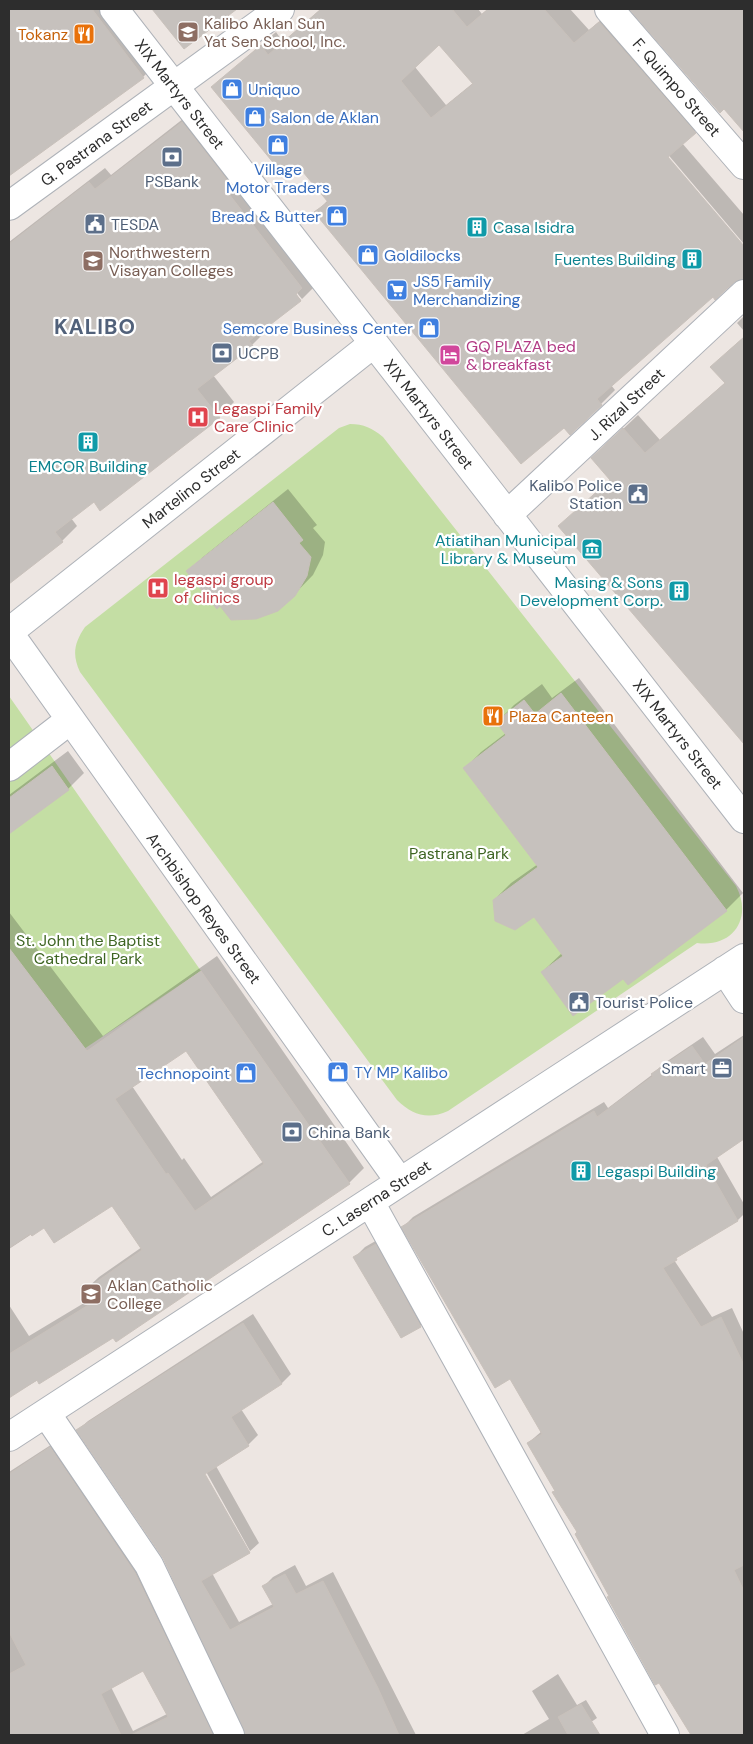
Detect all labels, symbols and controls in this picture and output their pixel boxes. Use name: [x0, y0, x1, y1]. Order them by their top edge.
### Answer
place label: Kalibo Aklan Sun Yat Sen School, Inc.: [204, 13, 346, 52]
school or university icon: Kalibo Aklan Sun Yat Sen School, Inc.: [176, 20, 200, 44]
restaurant icon: Tokanz: [72, 22, 96, 46]
place label: Tokanz: [18, 24, 68, 45]
street label: F. Quimpo Street: [628, 34, 725, 141]
street label: XIX Martyrs Street: [130, 35, 229, 154]
shop icon: Uniquo: [220, 77, 244, 101]
place label: Uniquo: [248, 79, 300, 100]
street label: G. Pastrana Street: [36, 96, 156, 191]
shop icon: Salon de Aklan: [243, 105, 267, 129]
place label: Salon de Aklan: [271, 107, 379, 128]
shop icon: Village Motor Traders: [266, 133, 290, 157]
bank icon: PSBank: [160, 145, 184, 169]
place label: Village Motor Traders: [226, 159, 330, 198]
place label: PSBank: [145, 171, 199, 192]
shop icon: Bread & Butter: [325, 204, 349, 228]
place label: Bread & Butter: [212, 206, 321, 227]
public building icon: TESDA: [83, 212, 107, 236]
place label: TESDA: [111, 214, 160, 235]
building icon: Casa Isidra: [465, 215, 489, 239]
place label: Casa Isidra: [493, 217, 574, 238]
place label: Northwestern Visayan Colleges: [109, 242, 233, 281]
shop icon: Goldilocks: [356, 243, 380, 267]
place label: Goldilocks: [384, 245, 461, 266]
building icon: Fuentes Building: [680, 247, 704, 271]
school or university icon: Northwestern Visayan Colleges: [81, 249, 105, 273]
place label: Fuentes Building: [554, 249, 676, 270]
place label: JS5 Family Merchandizing: [413, 271, 521, 310]
supermarket icon: JS5 Family Merchandizing: [385, 278, 409, 302]
district label: KALIBO: [54, 313, 136, 341]
shop icon: Semcore Business Center: [417, 316, 441, 340]
place label: Semcore Business Center: [223, 318, 413, 339]
place label: GQ PLAZA bed & breakfast: [466, 336, 576, 375]
bank icon: UCPB: [210, 341, 234, 365]
place label: UCPB: [238, 343, 279, 364]
hotel icon: GQ PLAZA bed & breakfast: [438, 343, 462, 367]
street label: XIX Martyrs Street: [379, 355, 478, 474]
street label: J. Rizal Street: [583, 363, 669, 445]
place label: Legaspi Family Care Clinic: [214, 398, 322, 437]
hospital icon: Legaspi Family Care Clinic: [186, 405, 210, 429]
building icon: EMCOR Building: [76, 430, 100, 454]
street label: Martelino Street: [138, 444, 245, 533]
place label: EMCOR Building: [29, 456, 147, 477]
place label: Kalibo Police Station: [529, 475, 622, 514]
public building icon: Kalibo Police Station: [626, 482, 650, 506]
place label: Atiatihan Municipal Library & Museum: [435, 530, 576, 569]
museum icon: Atiatihan Municipal Library & Museum: [580, 537, 604, 561]
place label: legaspi group of clinics: [174, 569, 274, 608]
place label: Masing & Sons Development Corp.: [520, 572, 663, 611]
hospital icon: legaspi group of clinics: [146, 576, 170, 600]
building icon: Masing & Sons Development Corp.: [667, 579, 691, 603]
street label: XIX Martyrs Street: [628, 675, 727, 794]
restaurant icon: Plaza Canteen: [481, 704, 505, 728]
place label: Plaza Canteen: [509, 706, 614, 727]
street label: Archbishop Reyes Street: [142, 828, 266, 988]
park label: Pastrana Park: [409, 843, 509, 864]
park label: St. John the Baptist Cathedral Park: [16, 930, 160, 969]
public building icon: Tourist Police: [567, 990, 591, 1014]
place label: Tourist Police: [595, 992, 693, 1013]
office icon: Smart: [710, 1056, 734, 1080]
place label: Smart: [662, 1058, 706, 1079]
shop icon: TY MP Kalibo: [326, 1060, 350, 1084]
shop icon: Technopoint: [234, 1061, 258, 1085]
place label: TY MP Kalibo: [354, 1062, 448, 1083]
place label: Technopoint: [138, 1063, 230, 1084]
bank icon: China Bank: [280, 1120, 304, 1144]
place label: China Bank: [308, 1122, 390, 1143]
street label: C. Laserna Street: [317, 1155, 435, 1242]
building icon: Legaspi Building: [569, 1159, 593, 1183]
place label: Legaspi Building: [597, 1161, 716, 1182]
place label: Aklan Catholic College: [107, 1275, 213, 1314]
school or university icon: Aklan Catholic College: [79, 1282, 103, 1306]

